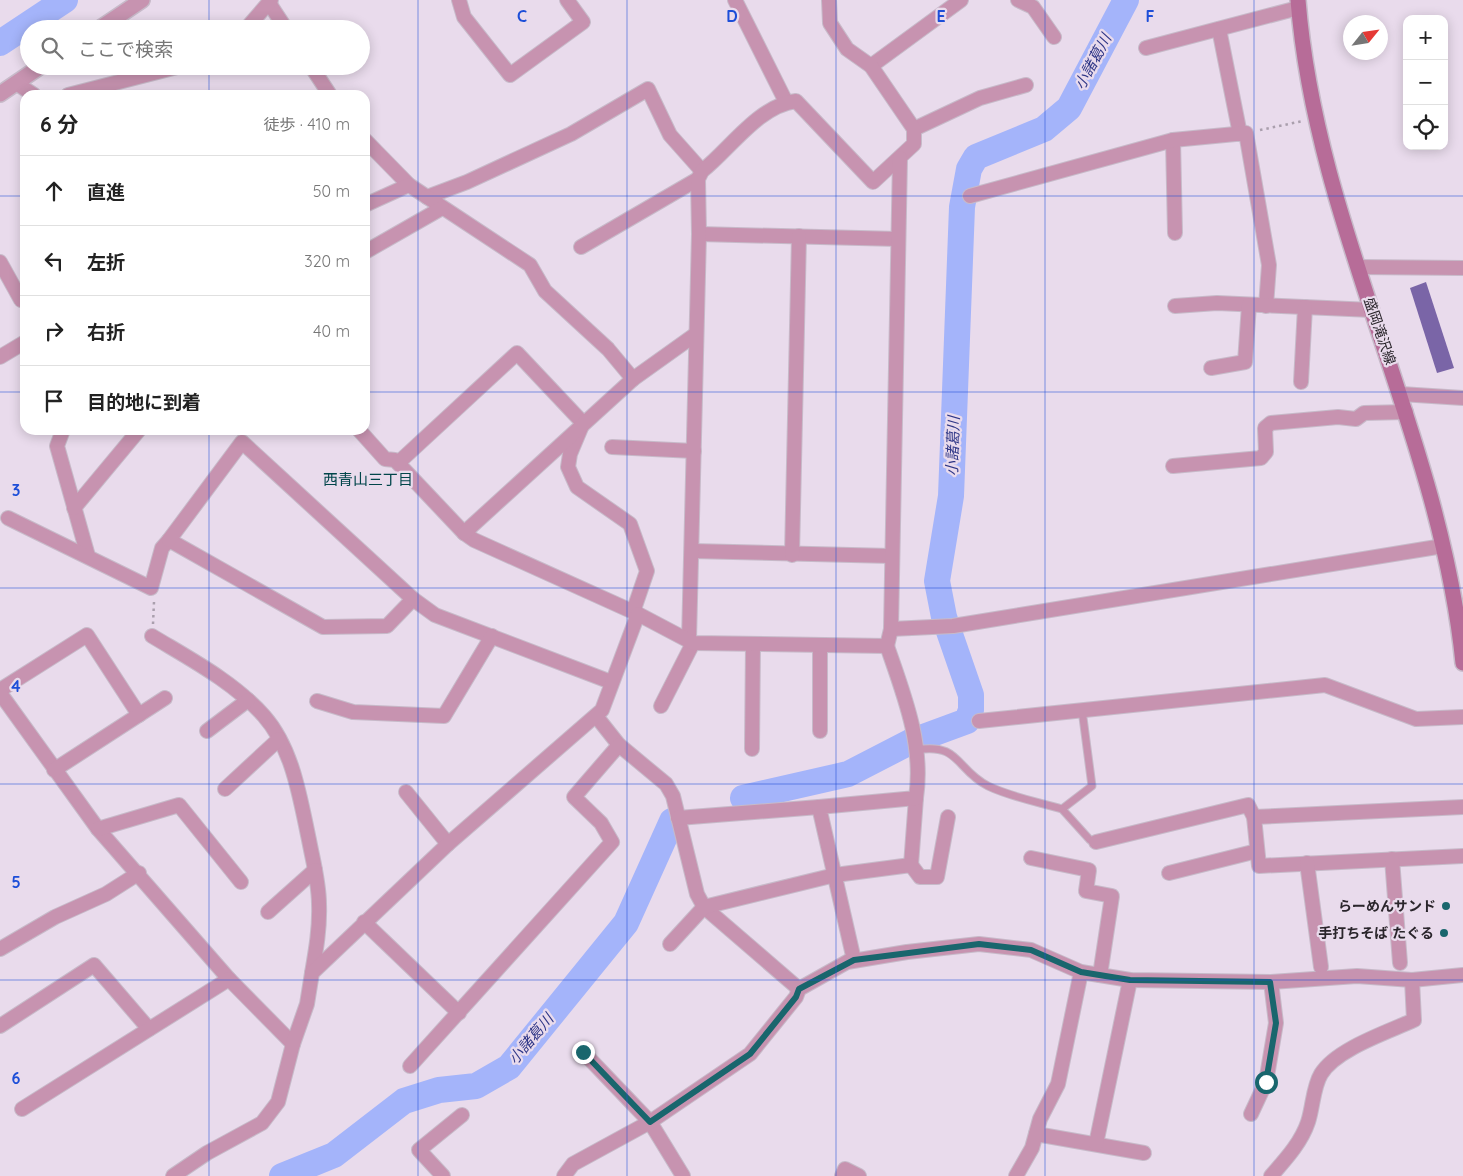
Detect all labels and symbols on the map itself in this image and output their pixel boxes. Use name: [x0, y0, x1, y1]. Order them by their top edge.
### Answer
text: C: [517, 6, 527, 26]
text: D: [726, 6, 738, 26]
text: E: [936, 6, 946, 26]
text: F: [1146, 6, 1155, 26]
north arrow: [1343, 15, 1388, 60]
water label: 小諸葛川: [1070, 29, 1116, 93]
street label: 盛岡滝沢線: [1360, 295, 1400, 367]
water label: 小諸葛川: [942, 414, 963, 476]
district label: 西青山三丁目: [323, 470, 413, 489]
text: 3: [12, 480, 20, 500]
text: 4: [11, 676, 21, 696]
text: 5: [11, 872, 21, 892]
place label: らーめんサンド: [1338, 897, 1436, 915]
marker: らーめんサンド: [1440, 900, 1452, 912]
place label: 手打ちそば たぐる: [1318, 924, 1434, 942]
marker: 手打ちそば たぐる: [1438, 927, 1450, 939]
water label: 小諸葛川: [504, 1008, 558, 1068]
route end: [572, 1041, 595, 1064]
text: 6: [12, 1068, 21, 1088]
route start: [1255, 1071, 1278, 1094]

